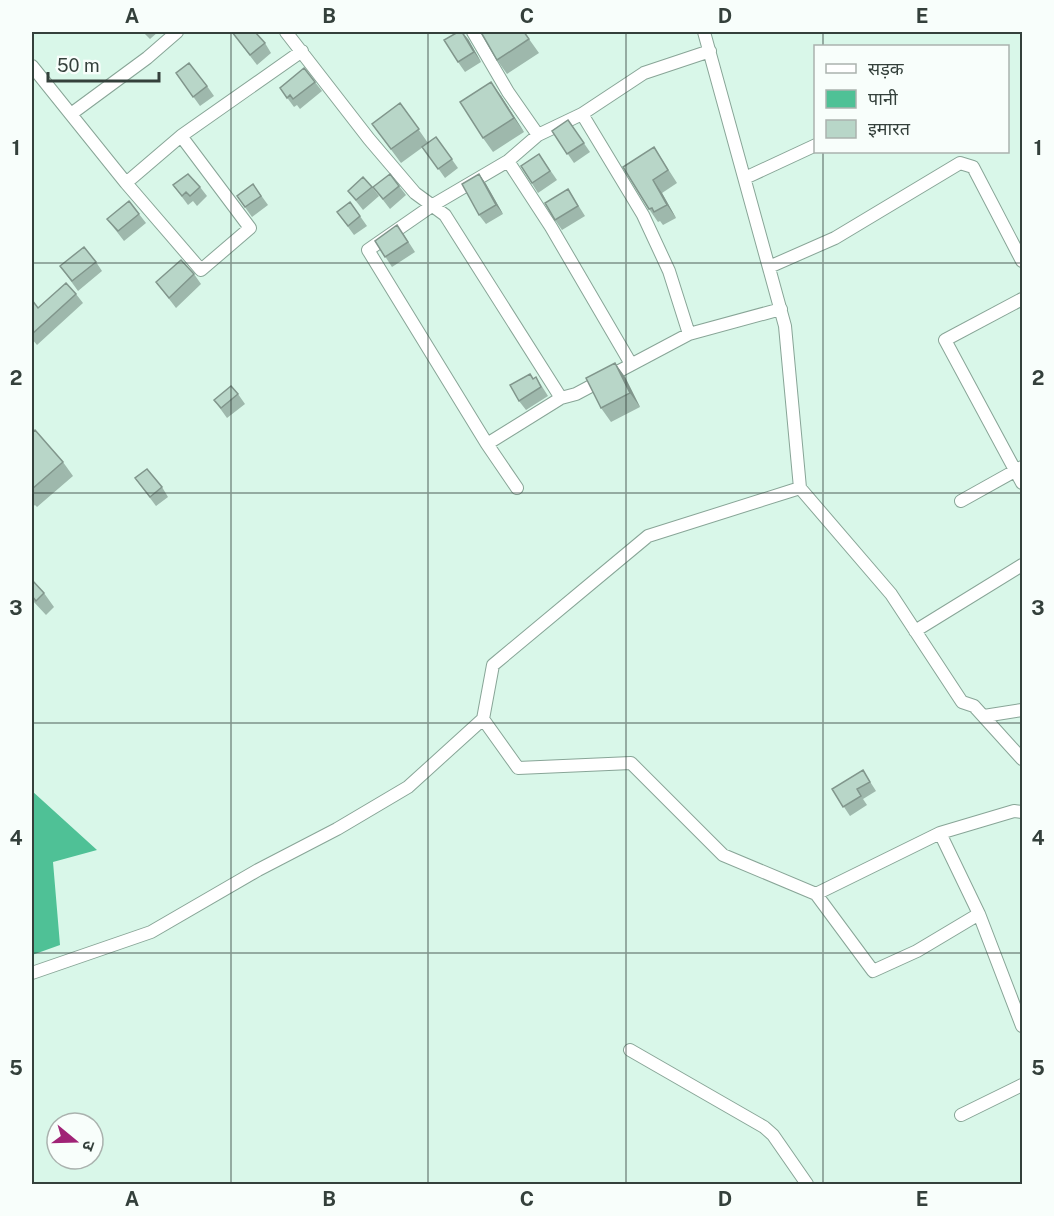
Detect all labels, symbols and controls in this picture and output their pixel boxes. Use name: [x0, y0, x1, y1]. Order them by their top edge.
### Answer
text: A: [125, 4, 139, 28]
text: B: [322, 4, 336, 28]
text: C: [520, 4, 534, 28]
text: D: [718, 4, 732, 28]
text: E: [916, 4, 928, 28]
scale bar: [48, 45, 159, 83]
legend: [814, 45, 1009, 153]
text: 50 m: [57, 55, 100, 76]
text: सड़क: [868, 58, 905, 79]
text: पानी: [868, 88, 898, 109]
text: इमारत: [868, 118, 911, 139]
text: 1: [12, 136, 20, 160]
text: 1: [1034, 136, 1042, 160]
text: 2: [10, 366, 22, 390]
text: 2: [1032, 366, 1044, 390]
text: 3: [9, 596, 23, 620]
text: 3: [1031, 596, 1045, 620]
text: 4: [9, 826, 23, 850]
text: 4: [1031, 826, 1045, 850]
text: 5: [9, 1056, 23, 1080]
text: 5: [1031, 1056, 1045, 1080]
north arrow: [45, 1111, 105, 1171]
text: उ: [78, 1138, 99, 1154]
text: A: [125, 1187, 139, 1211]
text: B: [322, 1187, 336, 1211]
text: C: [520, 1187, 534, 1211]
text: D: [718, 1187, 732, 1211]
text: E: [916, 1187, 928, 1211]

